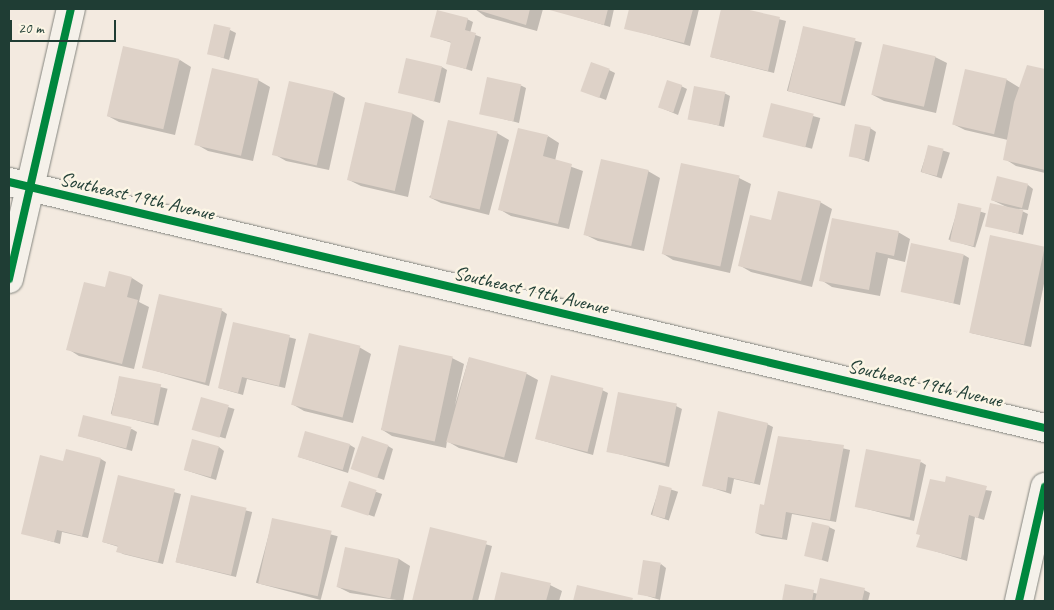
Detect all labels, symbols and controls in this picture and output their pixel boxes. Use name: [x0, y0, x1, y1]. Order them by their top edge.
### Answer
scale bar: [12, 10, 119, 42]
text: 20 m: [18, 19, 44, 38]
street label: Southeast 19th Avenue: [57, 167, 217, 225]
street label: Southeast 19th Avenue: [451, 261, 611, 319]
street label: Southeast 19th Avenue: [845, 354, 1005, 412]

